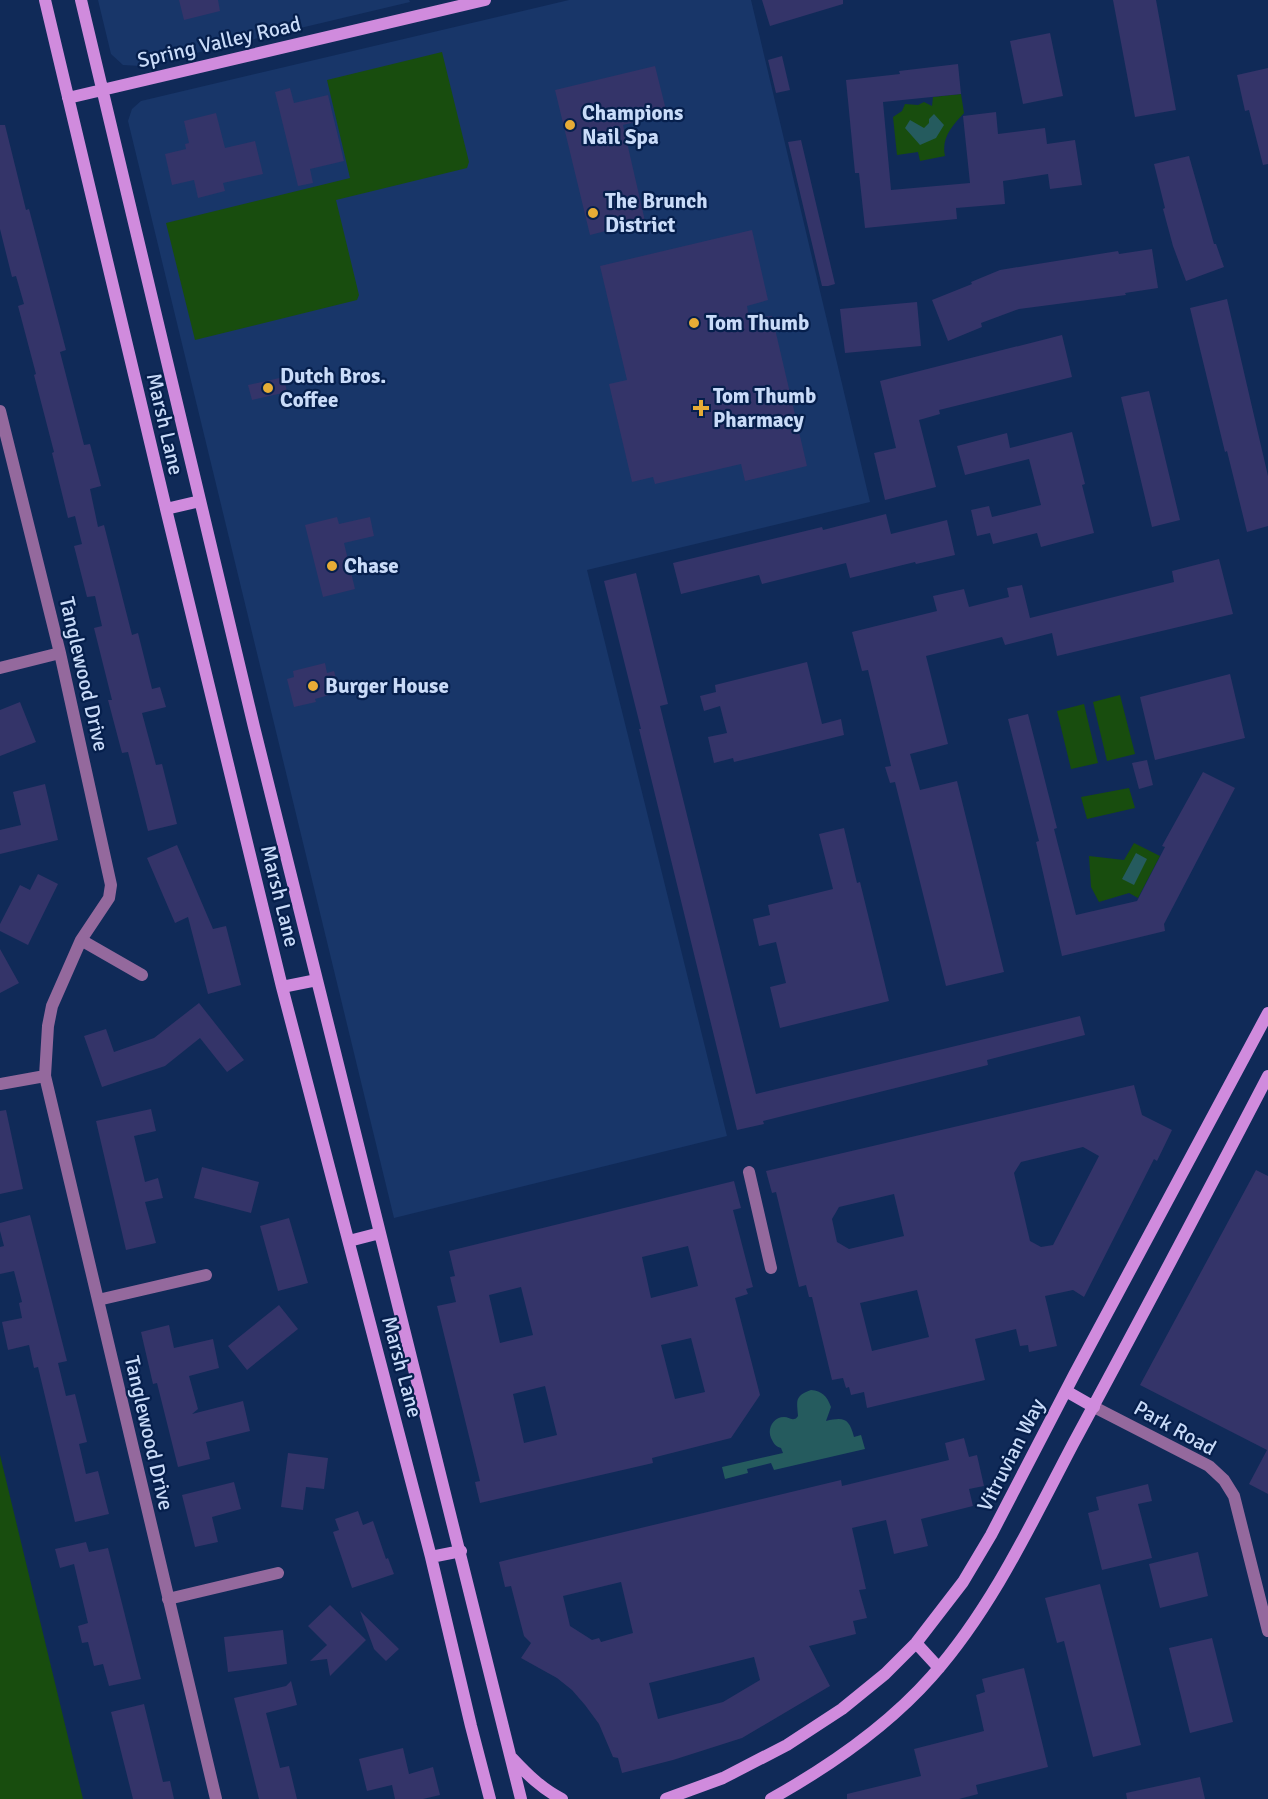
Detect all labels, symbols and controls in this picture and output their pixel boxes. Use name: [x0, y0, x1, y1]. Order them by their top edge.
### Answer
street label: Spring Valley Road: [135, 11, 303, 73]
place label: Champions Nail Spa: [582, 100, 683, 150]
marker: Champions Nail Spa: [563, 118, 577, 132]
place label: The Brunch District: [605, 188, 708, 238]
marker: The Brunch District: [586, 206, 600, 220]
place label: Tom Thumb: [706, 310, 809, 336]
marker: Tom Thumb: [687, 316, 701, 330]
place label: Dutch Bros. Coffee: [280, 363, 386, 413]
street label: Marsh Lane: [141, 370, 189, 478]
marker: Dutch Bros. Coffee: [261, 381, 275, 395]
place label: Tom Thumb Pharmacy: [713, 383, 816, 433]
marker: Tom Thumb Pharmacy: [694, 401, 708, 415]
place label: Chase: [344, 553, 399, 579]
marker: Chase: [325, 559, 339, 573]
street label: Tanglewood Drive: [54, 594, 114, 754]
place label: Burger House: [325, 673, 449, 699]
marker: Burger House: [306, 679, 320, 693]
street label: Marsh Lane: [255, 842, 305, 950]
street label: Marsh Lane: [376, 1313, 428, 1421]
street label: Tanglewood Drive: [119, 1353, 179, 1513]
street label: Vitruvian Way: [971, 1394, 1051, 1516]
street label: Park Road: [1129, 1395, 1221, 1461]

